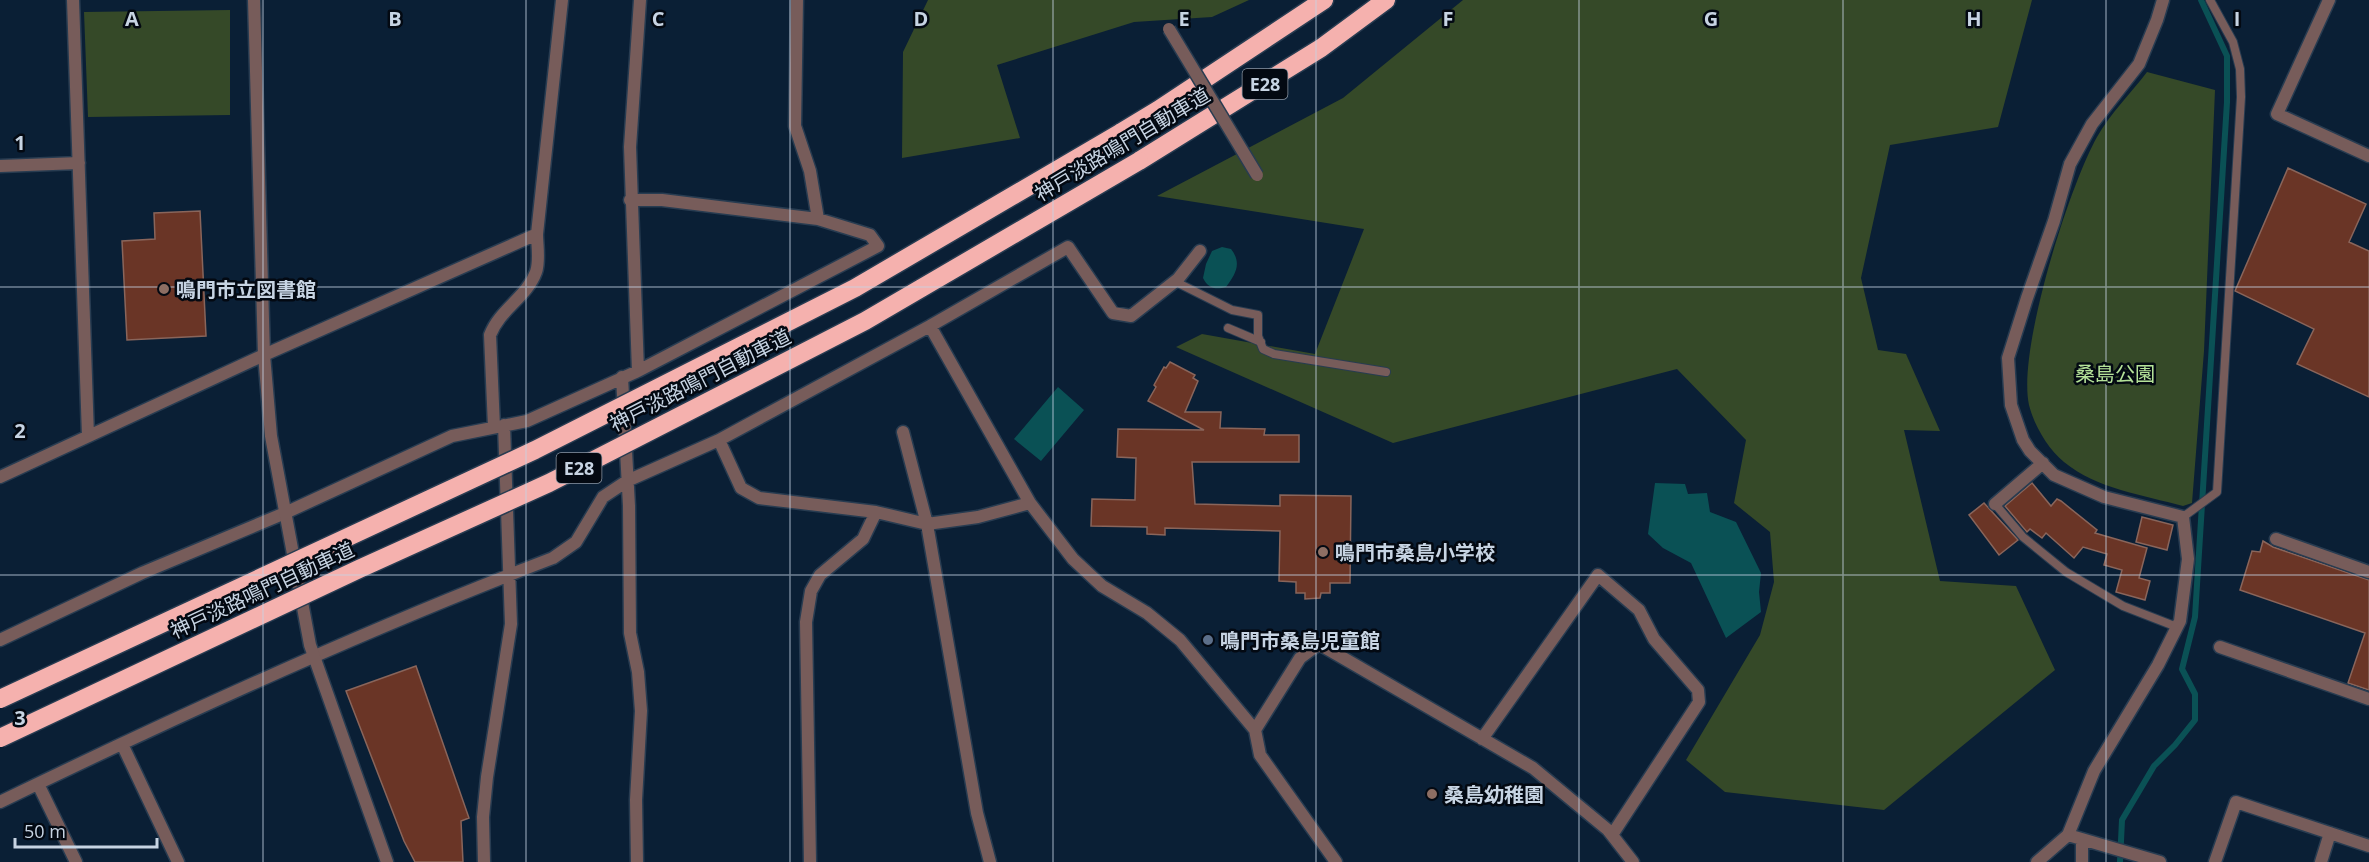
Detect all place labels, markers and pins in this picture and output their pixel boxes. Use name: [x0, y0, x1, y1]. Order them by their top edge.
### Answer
place label: 鳴門市立図書館: [176, 276, 316, 303]
marker: 鳴門市立図書館: [157, 282, 171, 296]
place label: 鳴門市桑島小学校: [1335, 539, 1495, 566]
marker: 鳴門市桑島小学校: [1316, 545, 1330, 559]
place label: 鳴門市桑島児童館: [1220, 627, 1380, 654]
marker: 鳴門市桑島児童館: [1201, 633, 1215, 647]
place label: 桑島幼稚園: [1444, 781, 1544, 808]
marker: 桑島幼稚園: [1425, 787, 1439, 801]

